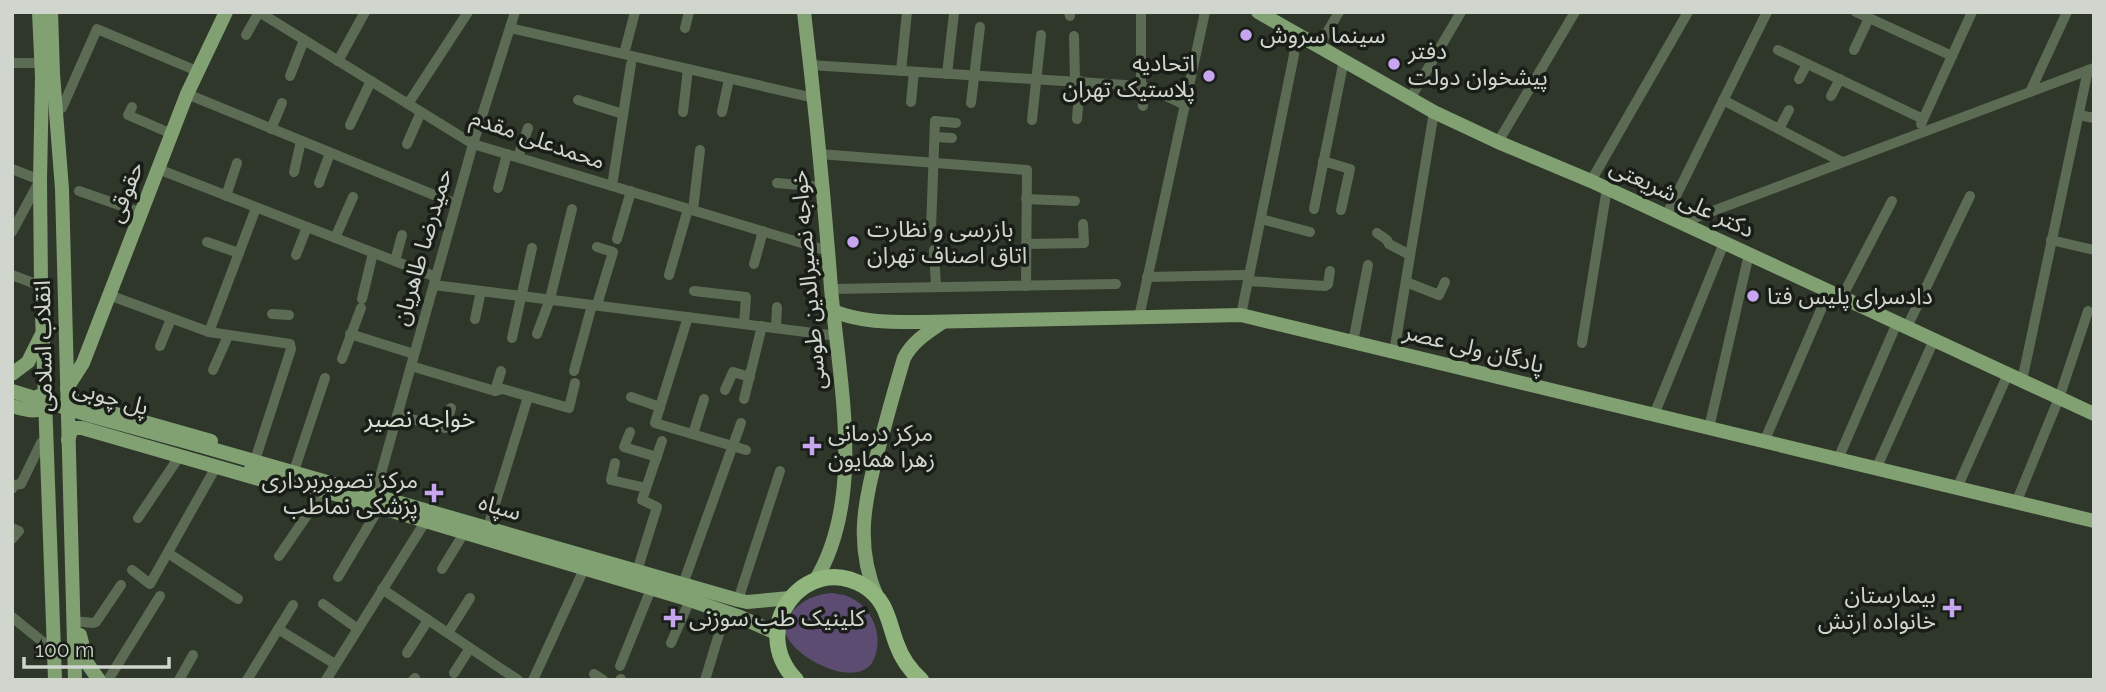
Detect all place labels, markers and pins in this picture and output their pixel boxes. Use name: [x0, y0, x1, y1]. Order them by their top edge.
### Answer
place label: سینما سروش: [1260, 21, 1386, 49]
marker: سینما سروش: [1238, 27, 1254, 43]
place label: دفتر پیشخوان دولت: [1407, 37, 1548, 92]
place label: اتحادیه پلاستیک تهران: [1063, 49, 1195, 104]
marker: دفتر پیشخوان دولت: [1386, 56, 1402, 72]
marker: اتحادیه پلاستیک تهران: [1201, 68, 1217, 84]
place label: بازرسی و نظارت اتاق اصناف تهران: [867, 215, 1027, 269]
marker: بازرسی و نظارت اتاق اصناف تهران: [845, 234, 861, 250]
place label: دادسرای پلیس فتا: [1767, 282, 1933, 311]
marker: دادسرای پلیس فتا: [1745, 288, 1761, 304]
place label: مرکز درمانی زهرا همایون: [828, 419, 935, 473]
marker: مرکز درمانی زهرا همایون: [802, 436, 822, 456]
place label: مرکز تصویربرداری پزشکی نماطب: [261, 466, 418, 521]
marker: مرکز تصویربرداری پزشکی نماطب: [424, 483, 444, 503]
place label: بیمارستان خانواده ارتش: [1818, 581, 1936, 635]
marker: بیمارستان خانواده ارتش: [1942, 598, 1962, 618]
place label: کلینیک طب سوزنی: [689, 604, 866, 632]
marker: کلینیک طب سوزنی: [663, 608, 683, 628]

